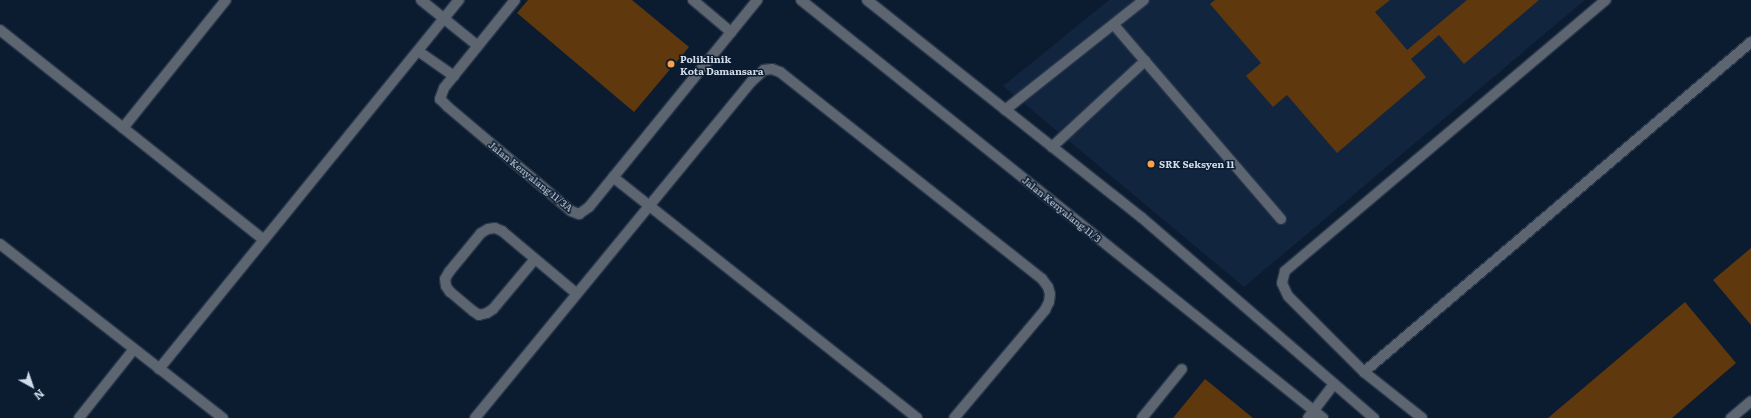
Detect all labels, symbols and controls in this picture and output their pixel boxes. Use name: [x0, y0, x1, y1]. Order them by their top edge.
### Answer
place label: Poliklinik Kota Damansara: [680, 52, 764, 76]
marker: Poliklinik Kota Damansara: [665, 58, 677, 70]
street label: Jalan Kenyalang 11/3A: [486, 138, 576, 214]
place label: SRK Seksyen 11: [1159, 158, 1234, 170]
marker: SRK Seksyen 11: [1146, 159, 1156, 169]
street label: Jalan Kenyalang 11/3: [1020, 174, 1104, 244]
north arrow: [12, 366, 52, 406]
text: N: [31, 386, 48, 404]

